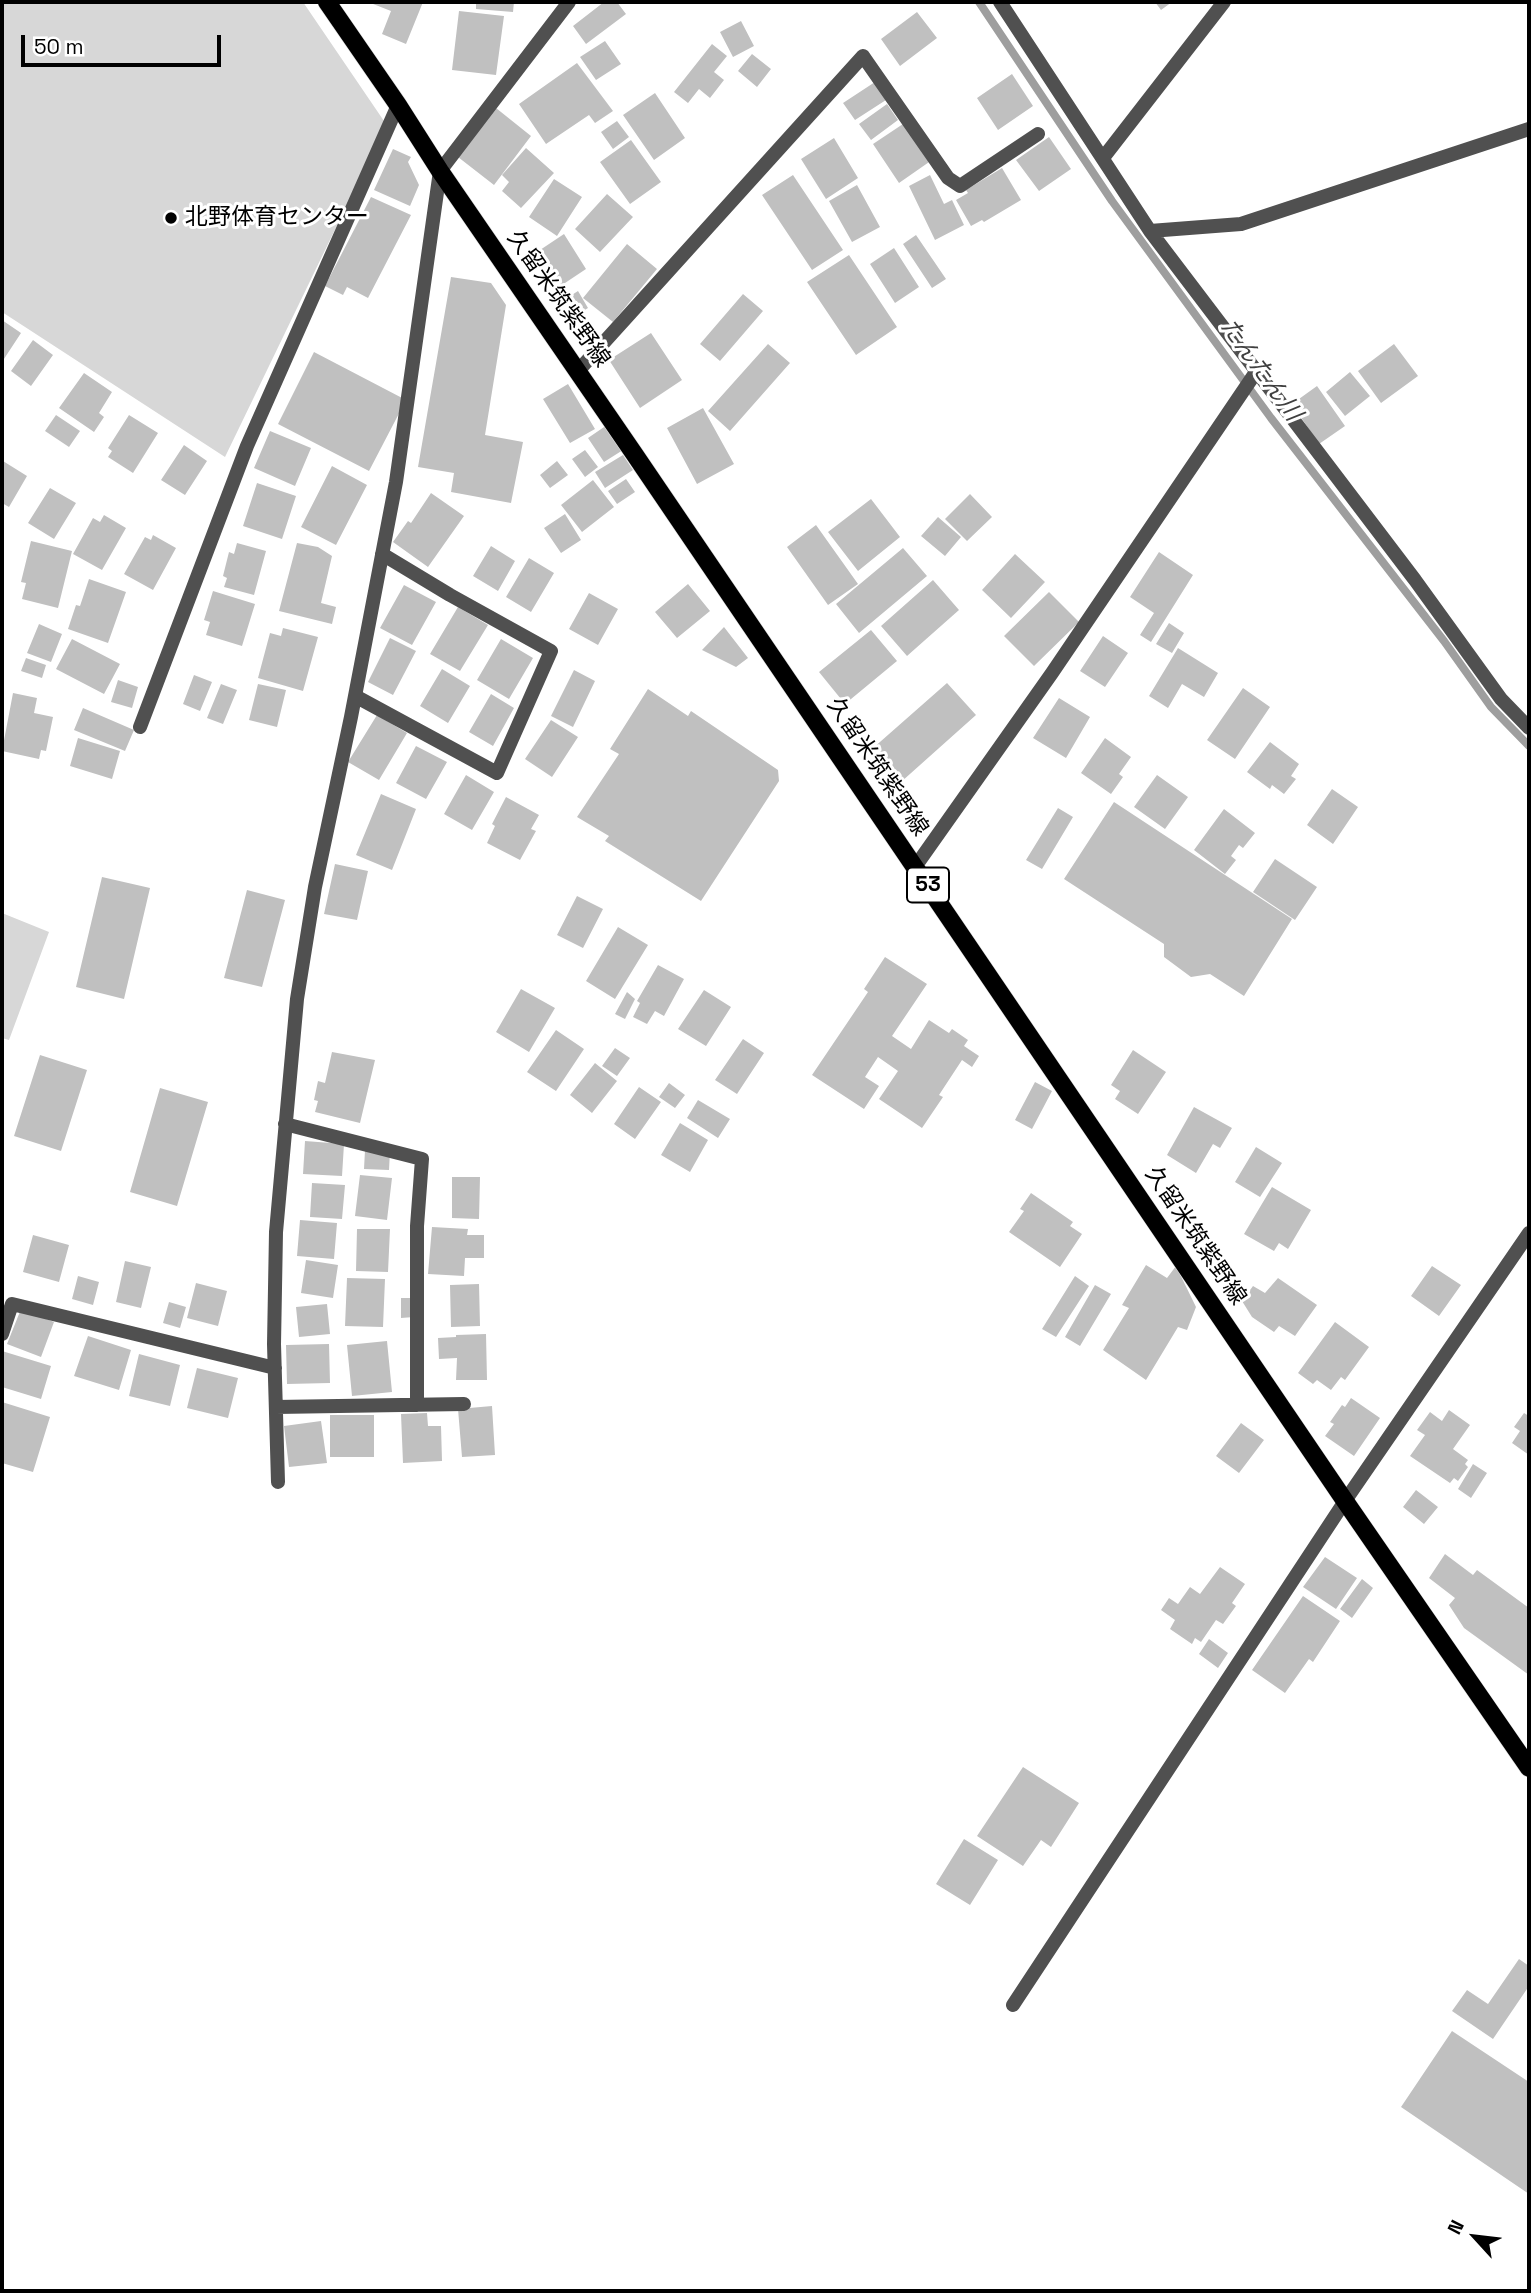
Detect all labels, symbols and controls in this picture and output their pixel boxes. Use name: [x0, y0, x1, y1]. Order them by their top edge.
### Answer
scale bar: [24, 21, 224, 65]
text: 50 m: [34, 33, 84, 60]
place label: 北野体育センター: [185, 204, 369, 232]
marker: 北野体育センター: [163, 210, 179, 226]
street label: 久留米筑紫野線: [501, 225, 615, 373]
water label: たんたん川: [1213, 313, 1307, 427]
street label: 久留米筑紫野線: [821, 693, 933, 841]
road number: 53: [907, 868, 949, 903]
street label: 久留米筑紫野線: [1139, 1162, 1251, 1310]
north arrow: [1440, 2202, 1510, 2272]
text: N: [1442, 2216, 1470, 2239]

